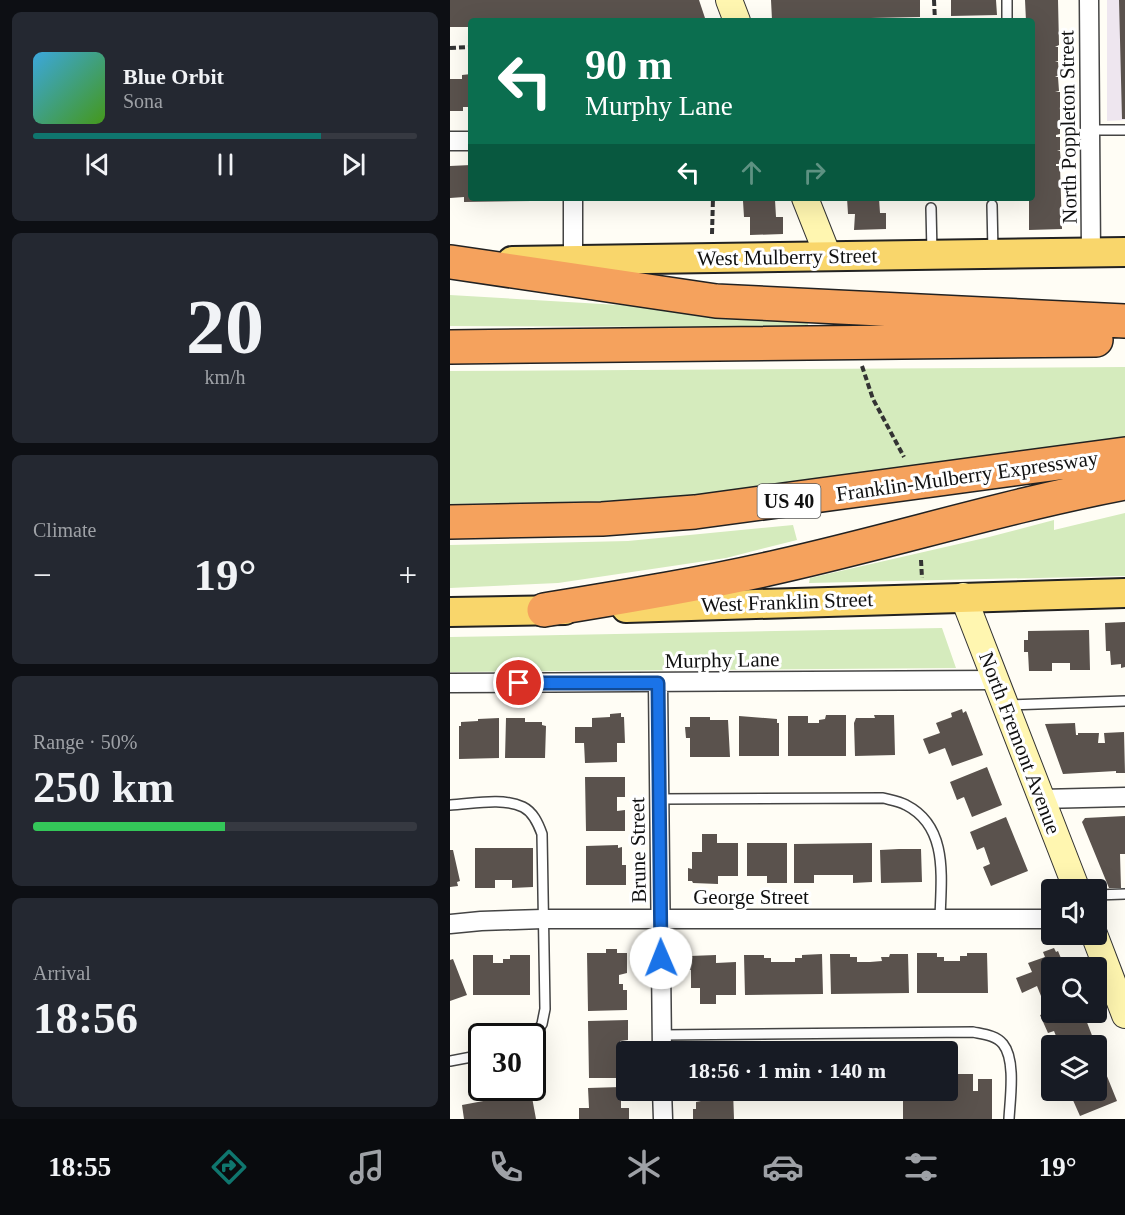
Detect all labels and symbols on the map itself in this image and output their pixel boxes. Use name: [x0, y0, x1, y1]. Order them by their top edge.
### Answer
street label: North Poppleton Street: [1054, 30, 1082, 224]
street label: West Mulberry Street: [697, 243, 877, 271]
street label: Franklin-Mulberry Expressway: [835, 446, 1100, 506]
road number: US 40: [758, 484, 820, 518]
street label: West Franklin Street: [701, 587, 874, 617]
street label: Murphy Lane: [664, 647, 780, 673]
street label: North Fremont Avenue: [974, 648, 1066, 838]
pin: [493, 657, 544, 708]
street label: Brune Street: [625, 797, 651, 903]
street label: George Street: [693, 885, 809, 909]
position arrow: [629, 926, 693, 990]
speed limit sign: 30: [468, 1023, 546, 1101]

